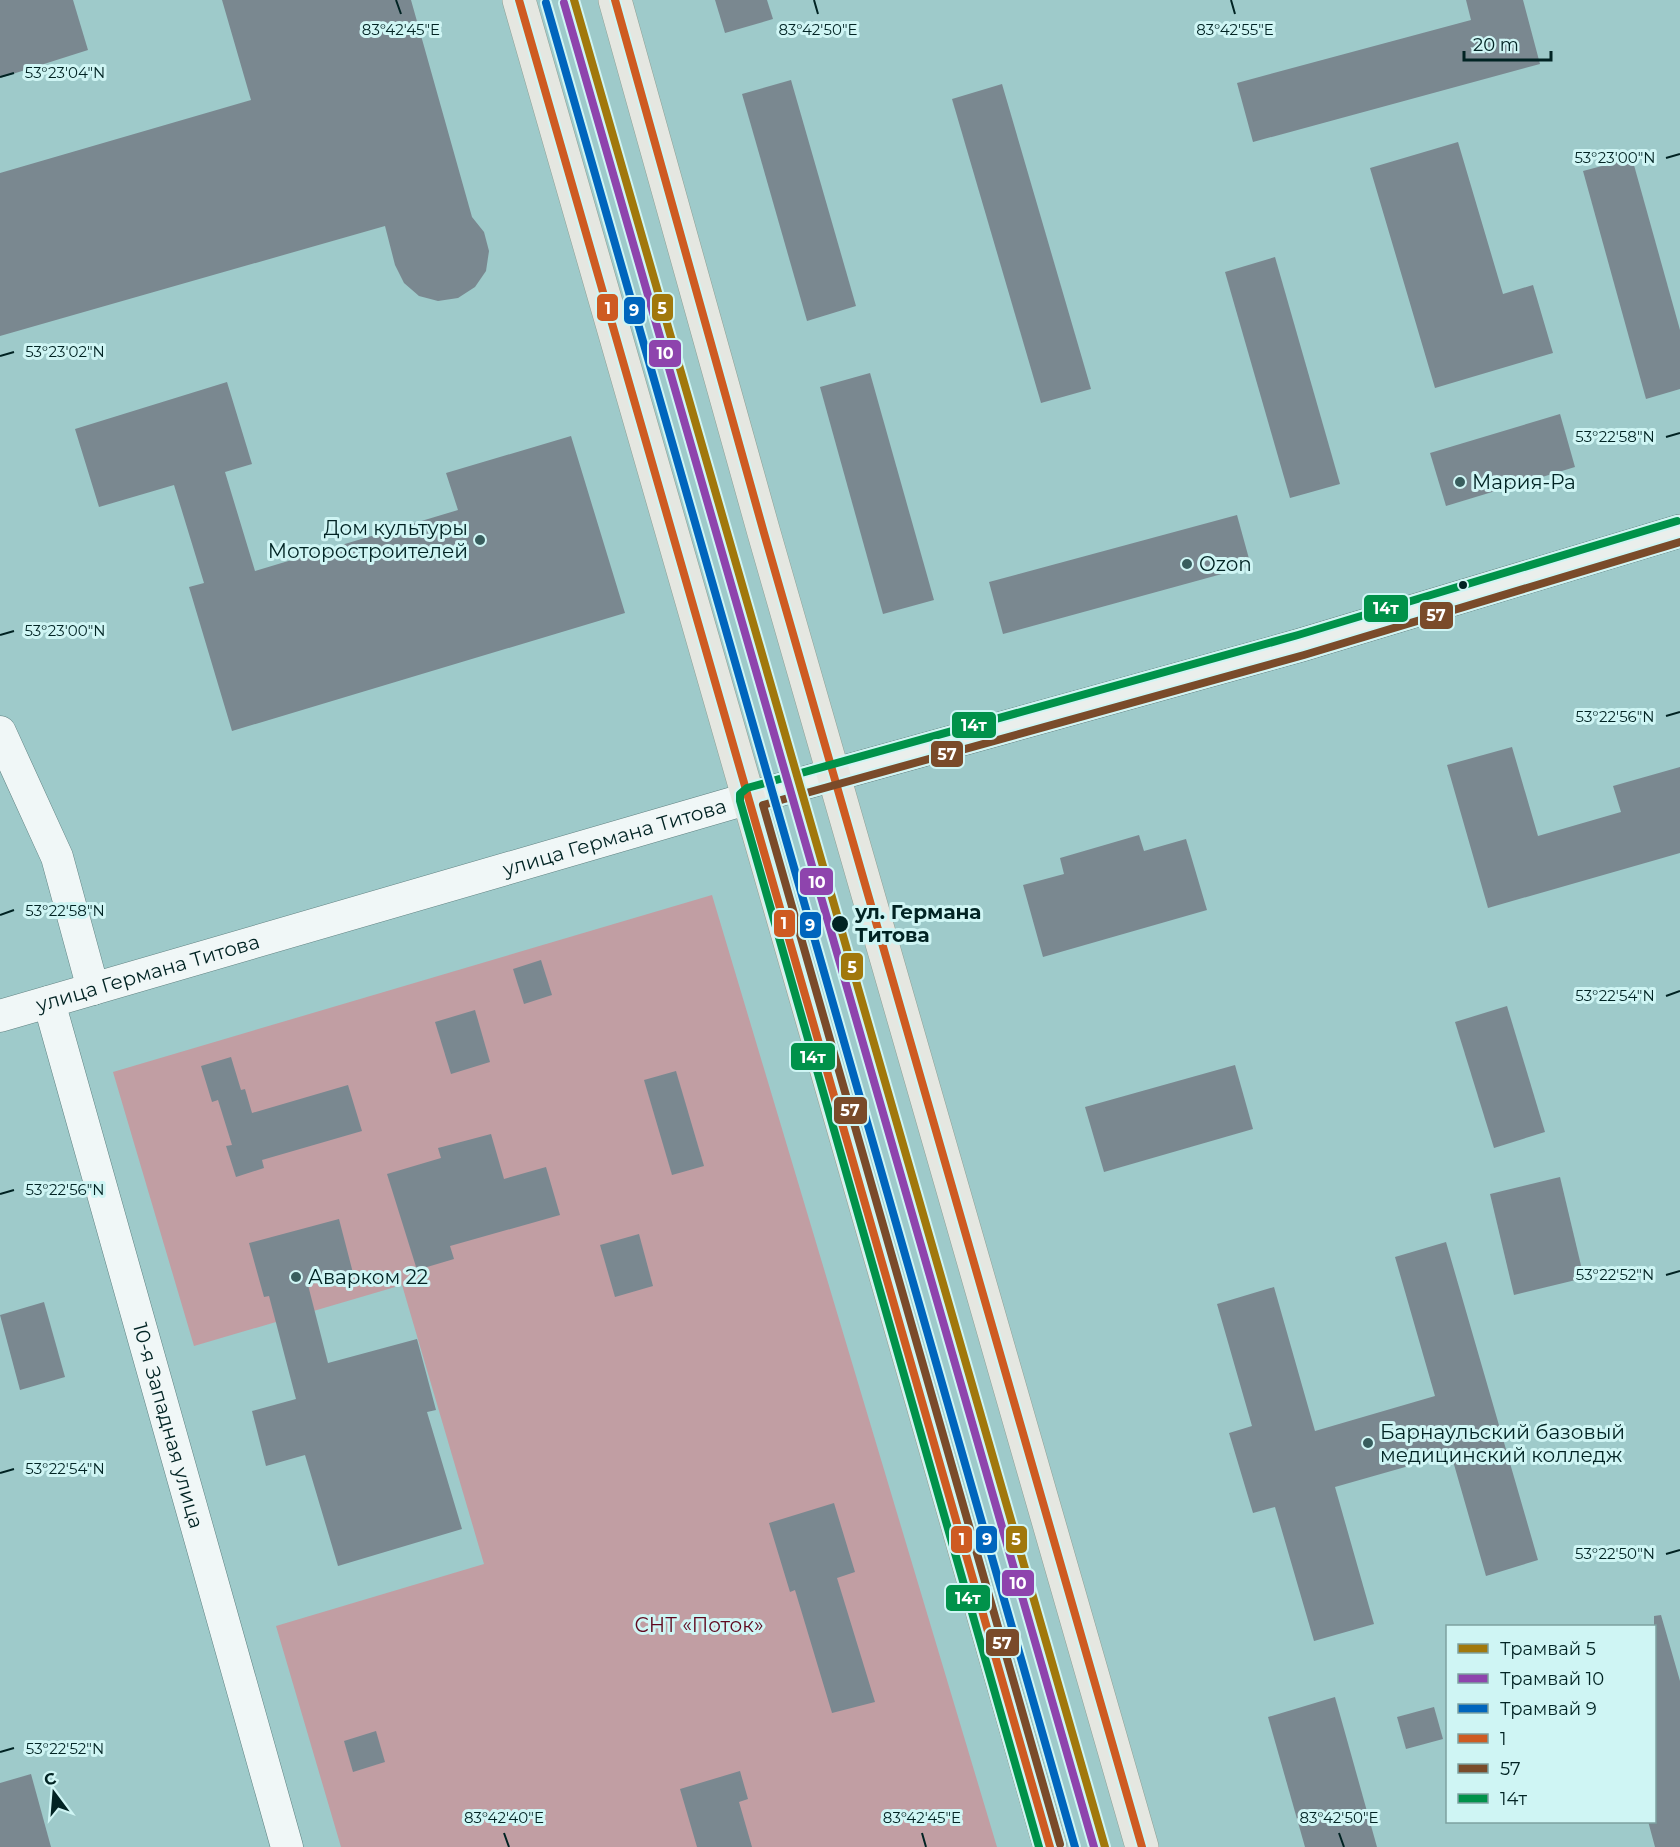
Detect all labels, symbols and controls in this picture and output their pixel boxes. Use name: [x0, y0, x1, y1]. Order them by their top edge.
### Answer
text: 83°42'45"E: [362, 20, 440, 39]
text: 83°42'50"E: [778, 20, 858, 39]
text: 83°42'55"E: [1196, 20, 1274, 39]
scale bar: [1464, 24, 1551, 62]
text: 20 m: [1473, 34, 1519, 56]
text: 53°23'04"N: [25, 63, 105, 82]
text: 53°23'00"N: [1574, 148, 1656, 167]
line badge: 1: [596, 293, 619, 322]
line badge: 5: [651, 293, 674, 322]
line badge: 9: [623, 296, 646, 325]
text: 1: [605, 299, 611, 318]
text: 5: [657, 299, 667, 318]
text: 9: [629, 301, 639, 320]
line badge: 10: [648, 339, 682, 368]
text: 53°23'02"N: [25, 342, 105, 361]
text: 10: [656, 344, 674, 363]
text: 53°22'58"N: [1575, 427, 1655, 446]
place label: Мария-Ра: [1472, 470, 1576, 494]
marker: Мария-Ра: [1453, 475, 1467, 489]
place label: Дом культуры Моторостроителей: [268, 516, 468, 563]
marker: Дом культуры Моторостроителей: [473, 533, 487, 547]
place label: Ozon: [1199, 552, 1252, 576]
marker: Ozon: [1180, 557, 1194, 571]
unlabelled marker: [1457, 579, 1469, 591]
line badge: 14т: [1363, 594, 1409, 623]
text: 14т: [1373, 599, 1399, 618]
line badge: 57: [1419, 601, 1454, 630]
text: 57: [1426, 606, 1446, 625]
text: 53°23'00"N: [24, 621, 106, 640]
text: 53°22'56"N: [1576, 707, 1654, 726]
line badge: 14т: [951, 711, 997, 739]
text: 14т: [961, 716, 987, 735]
line badge: 57: [930, 740, 964, 768]
text: 57: [937, 745, 957, 764]
street label: улица Германа Титова: [499, 794, 729, 881]
line badge: 10: [799, 867, 834, 896]
text: 10: [808, 873, 826, 892]
place label: ул. Германа Титова: [854, 900, 981, 947]
text: 53°22'58"N: [25, 901, 105, 920]
line badge: 1: [773, 909, 796, 938]
line badge: 9: [799, 911, 822, 939]
text: 1: [781, 914, 787, 933]
marker: ул. Германа Титова: [830, 914, 850, 934]
text: 9: [805, 916, 815, 935]
street label: улица Германа Титова: [32, 929, 262, 1017]
line badge: 5: [840, 952, 864, 981]
text: 5: [847, 958, 857, 977]
text: 53°22'54"N: [1575, 986, 1655, 1005]
line badge: 14т: [790, 1042, 836, 1071]
text: 14т: [800, 1048, 826, 1067]
line badge: 57: [833, 1096, 868, 1125]
text: 57: [840, 1101, 860, 1120]
text: 53°22'56"N: [26, 1180, 104, 1199]
place label: Аварком 22: [308, 1265, 428, 1289]
text: 53°22'52"N: [1576, 1265, 1654, 1284]
marker: Аварком 22: [289, 1270, 303, 1284]
street label: 10-я Западная улица: [128, 1320, 209, 1531]
place label: Барнаульский базовый медицинский колледж: [1380, 1420, 1625, 1467]
marker: Барнаульский базовый медицинский колледж: [1361, 1436, 1375, 1450]
text: 53°22'54"N: [25, 1459, 105, 1478]
line badge: 1: [950, 1525, 973, 1554]
line badge: 9: [975, 1525, 998, 1554]
line badge: 5: [1005, 1525, 1028, 1554]
text: 1: [959, 1530, 965, 1549]
text: 9: [982, 1530, 992, 1549]
text: 5: [1011, 1530, 1021, 1549]
text: 53°22'50"N: [1575, 1544, 1655, 1563]
line badge: 10: [1001, 1569, 1035, 1597]
text: 10: [1009, 1574, 1027, 1593]
line badge: 14т: [945, 1584, 991, 1612]
text: 14т: [955, 1589, 981, 1608]
park label: СНТ «Поток»: [635, 1613, 763, 1637]
legend: [1446, 1625, 1656, 1823]
line badge: 57: [985, 1628, 1020, 1657]
text: 57: [992, 1634, 1012, 1653]
text: Трамвай 5: [1500, 1638, 1596, 1660]
text: Трамвай 10: [1500, 1668, 1604, 1690]
text: Трамвай 9: [1500, 1698, 1597, 1720]
text: 1: [1500, 1728, 1507, 1750]
text: 53°22'52"N: [26, 1739, 104, 1758]
text: 57: [1500, 1758, 1521, 1780]
north arrow: [24, 1763, 84, 1823]
text: С: [42, 1768, 59, 1790]
text: 14т: [1500, 1788, 1527, 1810]
text: 83°42'40"E: [464, 1808, 544, 1827]
text: 83°42'45"E: [883, 1808, 961, 1827]
text: 83°42'50"E: [1299, 1808, 1379, 1827]

